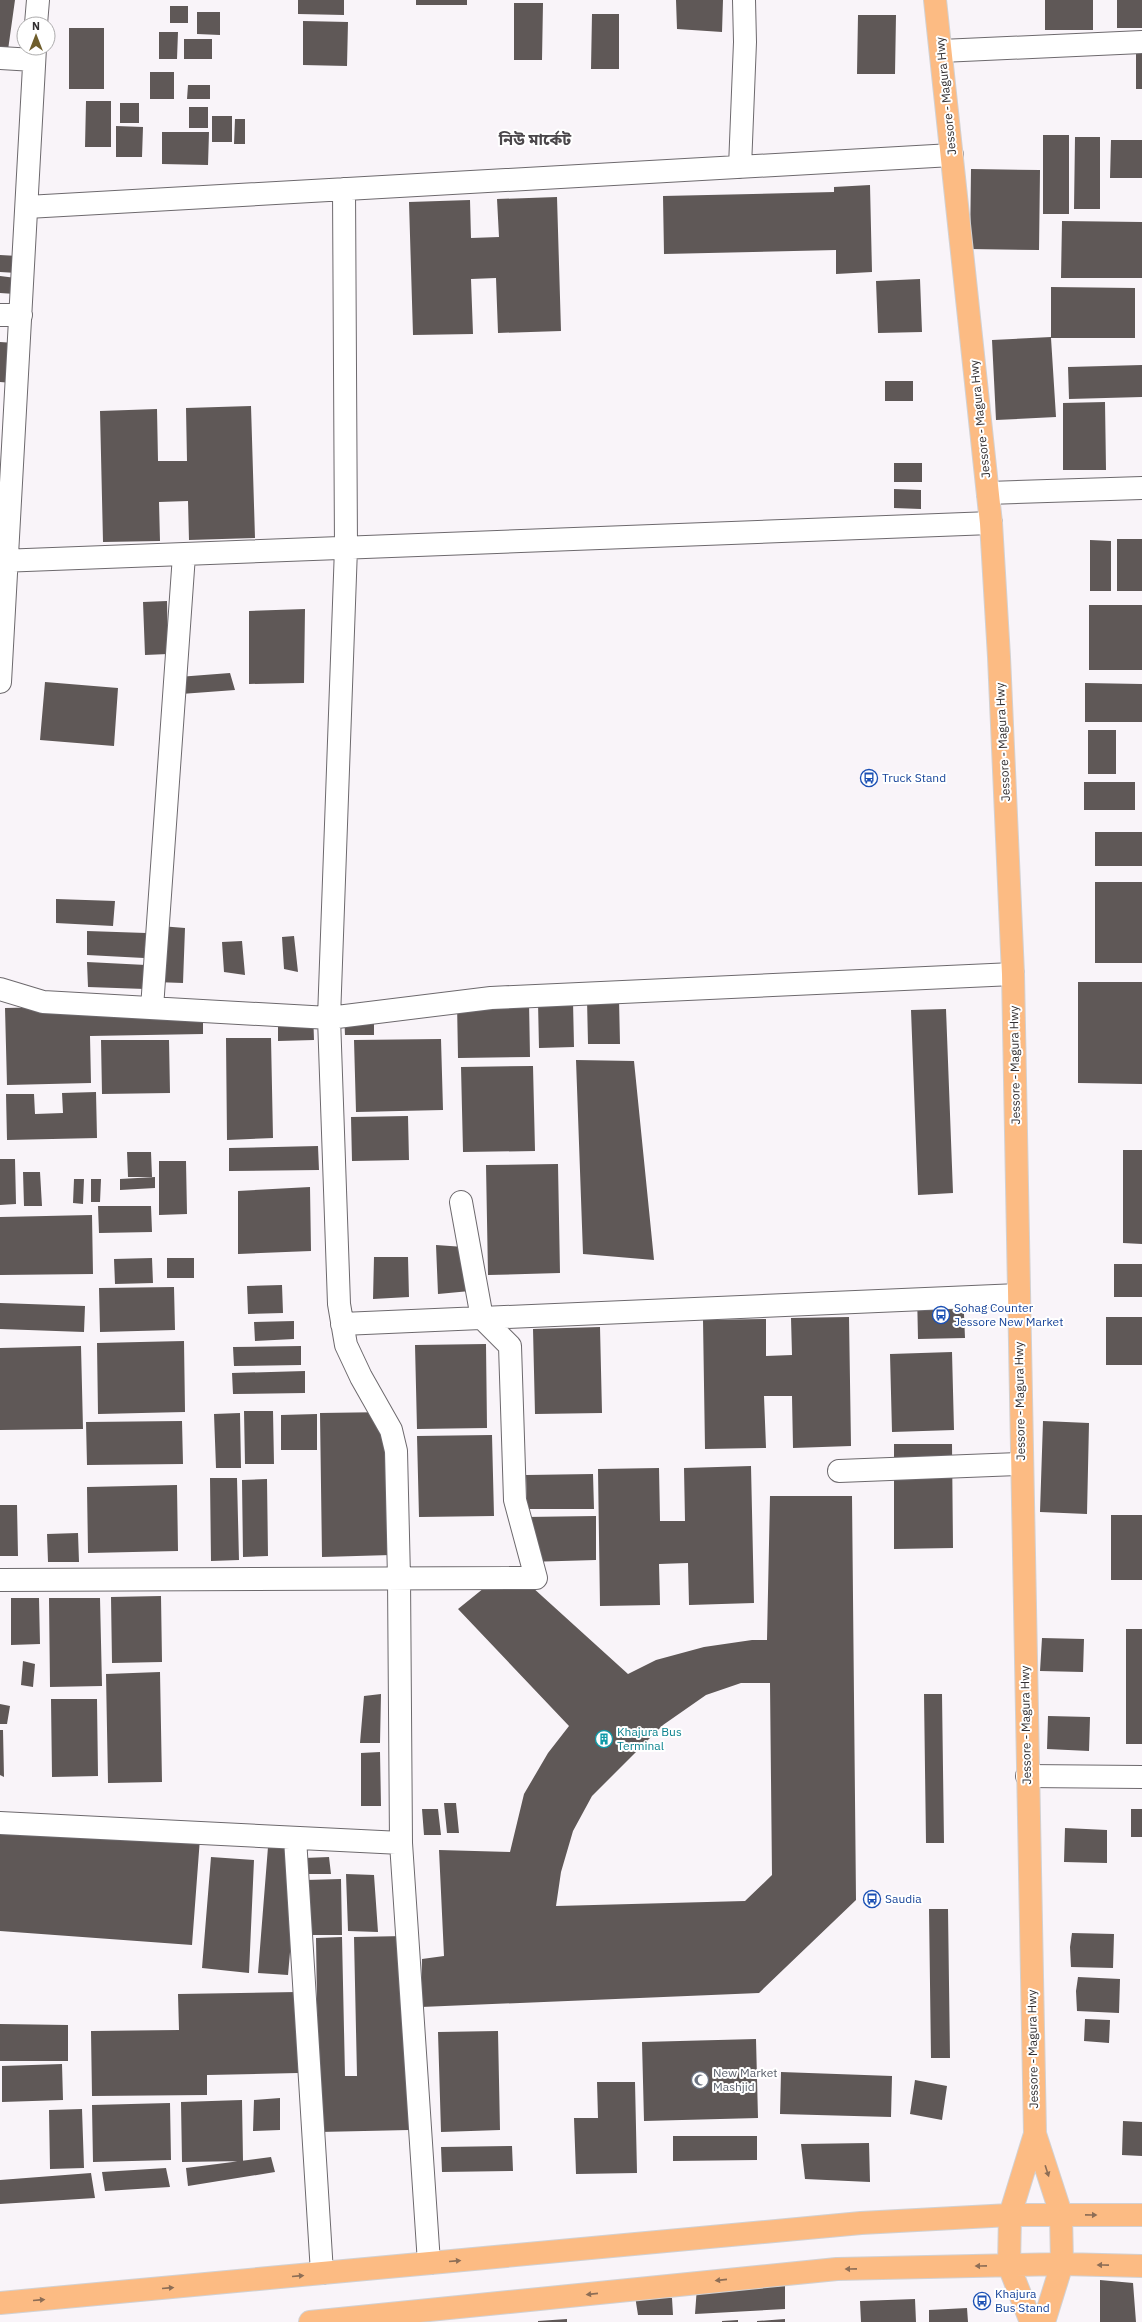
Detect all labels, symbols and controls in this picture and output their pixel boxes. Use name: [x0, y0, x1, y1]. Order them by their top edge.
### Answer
north arrow: [16, 16, 56, 56]
text: N: [32, 19, 40, 33]
street label: Jessore - Magura Hwy: [932, 36, 959, 156]
district label: নিউ মার্কেট: [498, 129, 572, 149]
street label: Jessore - Magura Hwy: [966, 359, 993, 479]
street label: Jessore - Magura Hwy: [992, 682, 1013, 802]
bus stop icon: Truck Stand: [859, 768, 879, 788]
place label: Truck Stand: [882, 770, 946, 785]
street label: Jessore - Magura Hwy: [1006, 1005, 1023, 1125]
place label: Sohag Counter Jessore New Market: [954, 1300, 1063, 1329]
bus stop icon: Sohag Counter Jessore New Market: [931, 1305, 951, 1325]
street label: Jessore - Magura Hwy: [1011, 1341, 1028, 1461]
street label: Jessore - Magura Hwy: [1017, 1665, 1034, 1785]
place label: Khajura Bus Terminal: [617, 1724, 682, 1753]
building icon: Khajura Bus Terminal: [594, 1729, 614, 1749]
bus stop icon: Saudia: [862, 1889, 882, 1909]
place label: Saudia: [885, 1891, 922, 1906]
street label: Jessore - Magura Hwy: [1024, 1989, 1041, 2109]
place label: New Market Mashjid: [713, 2065, 778, 2094]
mosque icon: New Market Mashjid: [690, 2070, 710, 2090]
one-way arrow: [1044, 2166, 1050, 2178]
one-way arrow: [1085, 2212, 1098, 2218]
one-way arrow: [449, 2257, 461, 2264]
one-way arrow: [1096, 2262, 1109, 2268]
one-way arrow: [974, 2263, 987, 2269]
one-way arrow: [845, 2265, 857, 2272]
one-way arrow: [292, 2272, 304, 2279]
one-way arrow: [715, 2277, 727, 2284]
one-way arrow: [162, 2284, 174, 2291]
place label: Khajura Bus Stand: [995, 2286, 1050, 2315]
one-way arrow: [586, 2290, 598, 2297]
bus stop icon: Khajura Bus Stand: [972, 2291, 992, 2311]
one-way arrow: [33, 2296, 45, 2303]

